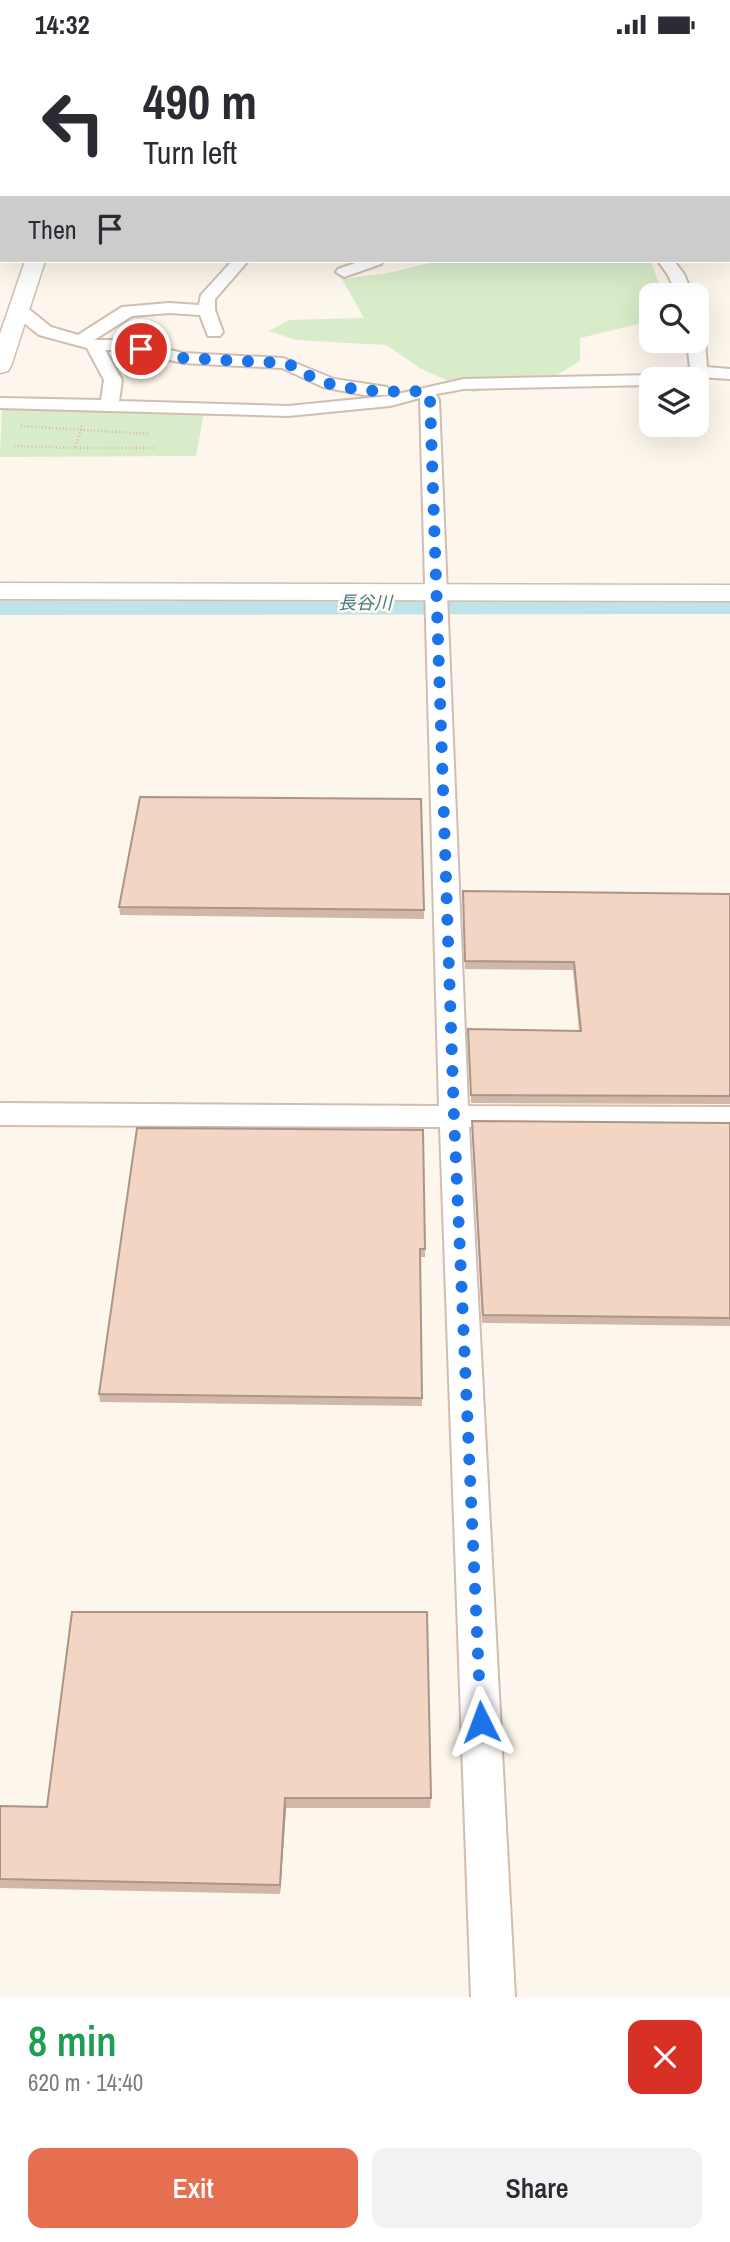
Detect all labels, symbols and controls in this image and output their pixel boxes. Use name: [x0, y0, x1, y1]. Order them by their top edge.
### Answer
text: 14:32: [35, 7, 90, 42]
text: 490 m: [143, 68, 257, 134]
icon: left: [28, 77, 119, 168]
text: Turn left: [143, 131, 237, 174]
icon: arrive: [91, 210, 129, 248]
text: Then: [28, 212, 77, 247]
map controls: [639, 283, 709, 437]
button: search: [639, 283, 709, 353]
pin: [111, 319, 171, 379]
icon: arrive: [122, 330, 160, 368]
button: layers: [639, 367, 709, 437]
water label: 長谷川: [338, 590, 394, 615]
position arrow: [444, 1685, 518, 1759]
text: 8 min: [28, 2013, 117, 2069]
button: close: [628, 2020, 702, 2094]
text: 620 m · 14:40: [28, 2067, 143, 2098]
button: Exit: [28, 2148, 358, 2228]
button: Share: [372, 2148, 702, 2228]

